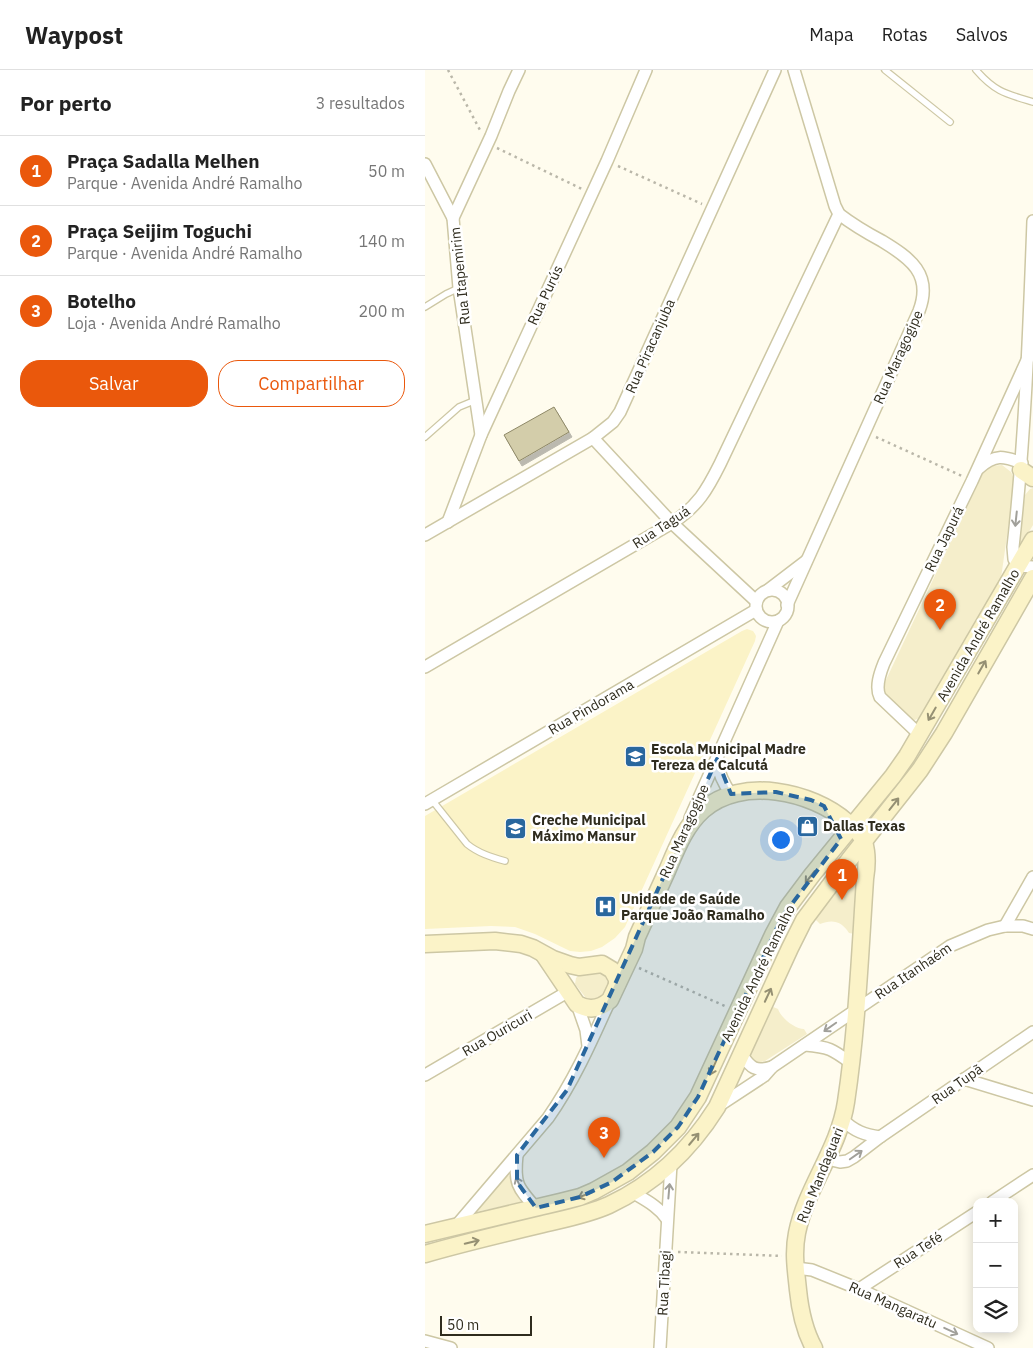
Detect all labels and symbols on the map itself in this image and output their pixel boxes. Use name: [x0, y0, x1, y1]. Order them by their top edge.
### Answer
street label: Rua Itapemirim: [446, 226, 474, 326]
street label: Rua Purús: [523, 262, 567, 328]
street label: Rua Piracanjuba: [621, 295, 679, 396]
street label: Rua Maragogipe: [869, 307, 927, 407]
street label: Rua Taguá: [629, 501, 694, 552]
street label: Rua Japurá: [920, 503, 968, 575]
one-way arrow: [1012, 510, 1021, 526]
street label: Avenida André Ramalho: [933, 565, 1023, 705]
pin: 2: [924, 589, 956, 630]
one-way arrow: [977, 660, 987, 675]
street label: Rua Pindorama: [545, 675, 637, 739]
one-way arrow: [927, 706, 937, 720]
place label: Escola Municipal Madre Tereza de Calcutá: [651, 740, 806, 774]
school or university icon: Escola Municipal Madre Tereza de Calcutá: [623, 745, 647, 769]
street label: Rua Maragogipe: [655, 781, 713, 881]
one-way arrow: [889, 798, 900, 811]
place label: Creche Municipal Máximo Mansur: [532, 811, 645, 845]
shop icon: Dallas Texas: [795, 814, 819, 838]
school or university icon: Creche Municipal Máximo Mansur: [504, 816, 528, 840]
place label: Dallas Texas: [823, 817, 905, 835]
your location: [768, 827, 794, 853]
pin: 1: [826, 859, 858, 900]
one-way arrow: [805, 870, 816, 883]
place label: Unidade de Saúde Parque João Ramalho: [621, 890, 765, 924]
hospital icon: Unidade de Saúde Parque João Ramalho: [593, 895, 617, 919]
street label: Avenida André Ramalho: [717, 901, 799, 1044]
street label: Rua Itanhaém: [871, 939, 955, 1003]
one-way arrow: [764, 988, 774, 1003]
street label: Rua Ouricuri: [459, 1006, 535, 1060]
one-way arrow: [824, 1022, 838, 1032]
one-way arrow: [707, 1060, 717, 1075]
street label: Rua Tupã: [928, 1060, 987, 1108]
pin: 3: [588, 1117, 620, 1158]
street label: Rua Mandaguari: [793, 1125, 847, 1225]
one-way arrow: [689, 1133, 700, 1146]
one-way arrow: [849, 1150, 863, 1160]
one-way arrow: [513, 1177, 523, 1192]
one-way arrow: [664, 1184, 674, 1200]
one-way arrow: [578, 1190, 593, 1200]
street label: Rua Tefé: [890, 1227, 946, 1272]
one-way arrow: [464, 1236, 480, 1246]
street label: Rua Tibagi: [653, 1250, 675, 1316]
street label: Rua Mangaratu: [846, 1278, 940, 1332]
scale bar: [440, 1313, 533, 1336]
one-way arrow: [943, 1327, 958, 1336]

